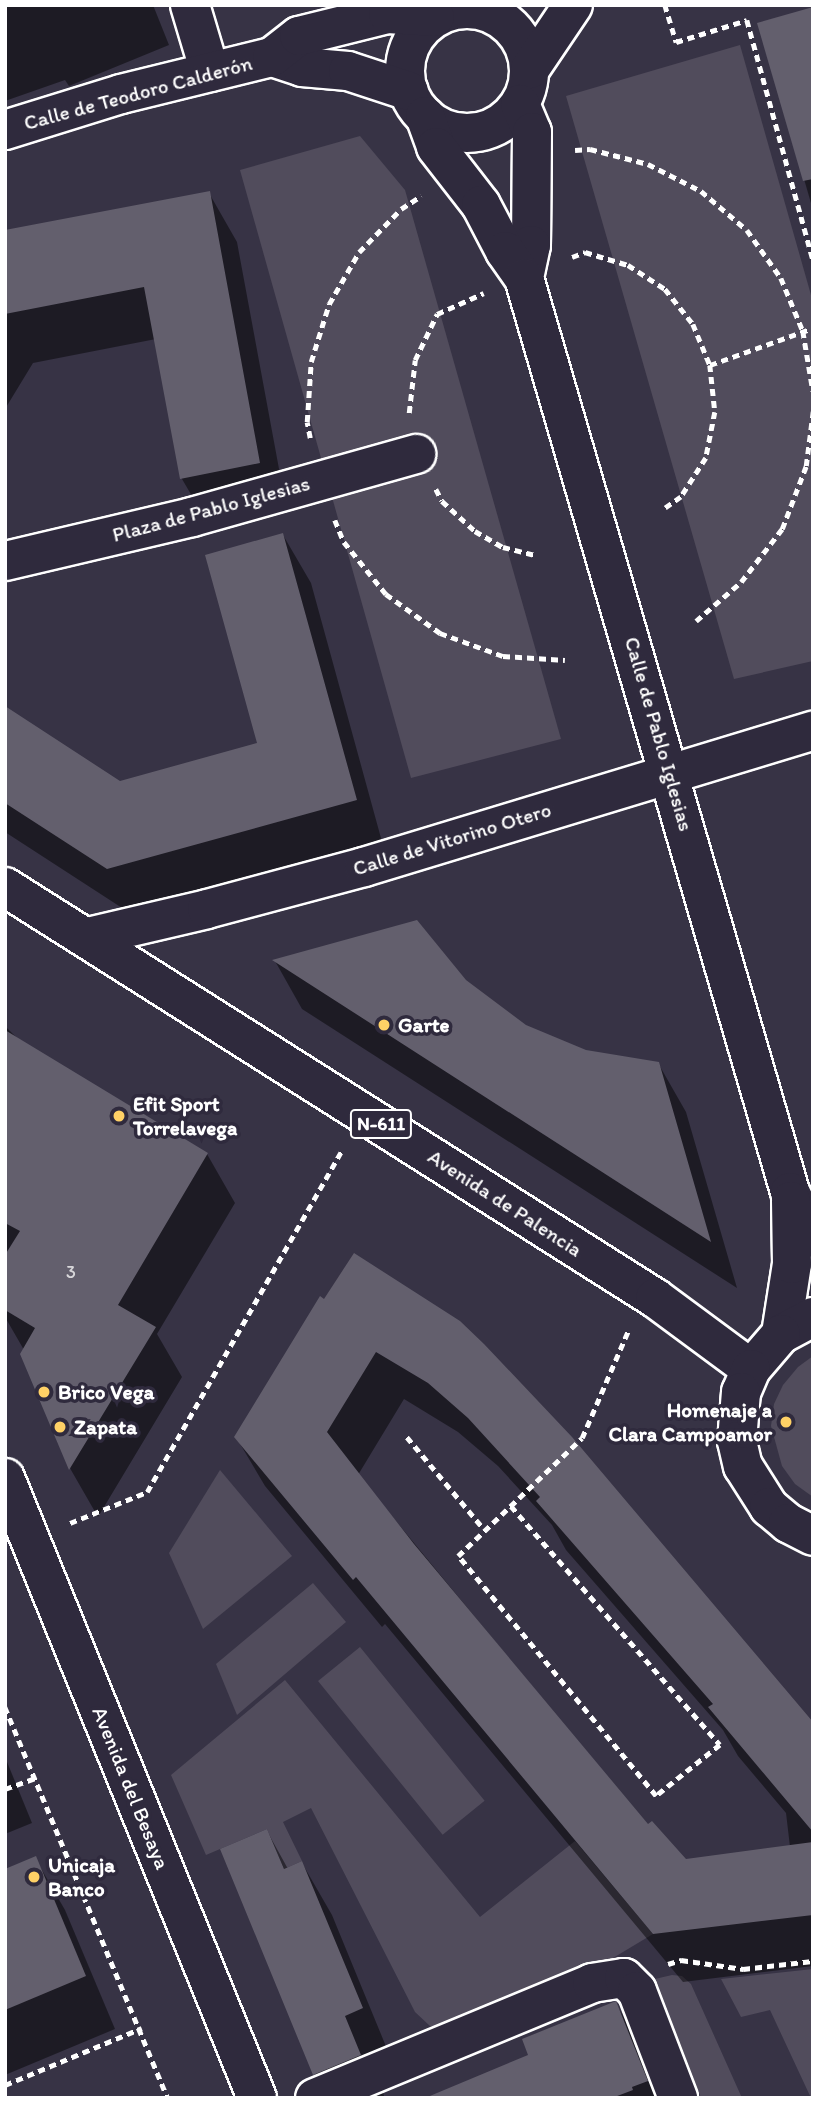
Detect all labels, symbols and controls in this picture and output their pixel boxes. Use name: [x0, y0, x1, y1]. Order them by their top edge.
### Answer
street label: Calle de Teodoro Calderón: [21, 50, 255, 136]
street label: Plaza de Pablo Iglesias: [109, 470, 313, 548]
street label: Calle de Pablo Iglesias: [619, 634, 699, 834]
street label: Calle de Vitorino Otero: [350, 797, 554, 881]
place label: Garte: [398, 1012, 450, 1038]
marker: Garte: [376, 1017, 392, 1033]
place label: Efit Sport Torrelavega: [133, 1091, 237, 1141]
marker: Efit Sport Torrelavega: [111, 1108, 127, 1124]
road number: N-611: [350, 1108, 412, 1140]
street label: Avenida de Palencia: [423, 1144, 587, 1262]
house number: 3: [66, 1261, 76, 1283]
place label: Brico Vega: [58, 1379, 153, 1405]
marker: Brico Vega: [36, 1384, 52, 1400]
place label: Homenaje a Clara Campoamor: [608, 1397, 772, 1447]
place label: Zapata: [74, 1414, 137, 1440]
marker: Homenaje a Clara Campoamor: [778, 1414, 794, 1430]
marker: Zapata: [52, 1419, 68, 1435]
street label: Avenida del Besaya: [87, 1703, 175, 1873]
place label: Unicaja Banco: [48, 1852, 115, 1902]
marker: Unicaja Banco: [26, 1869, 42, 1885]

